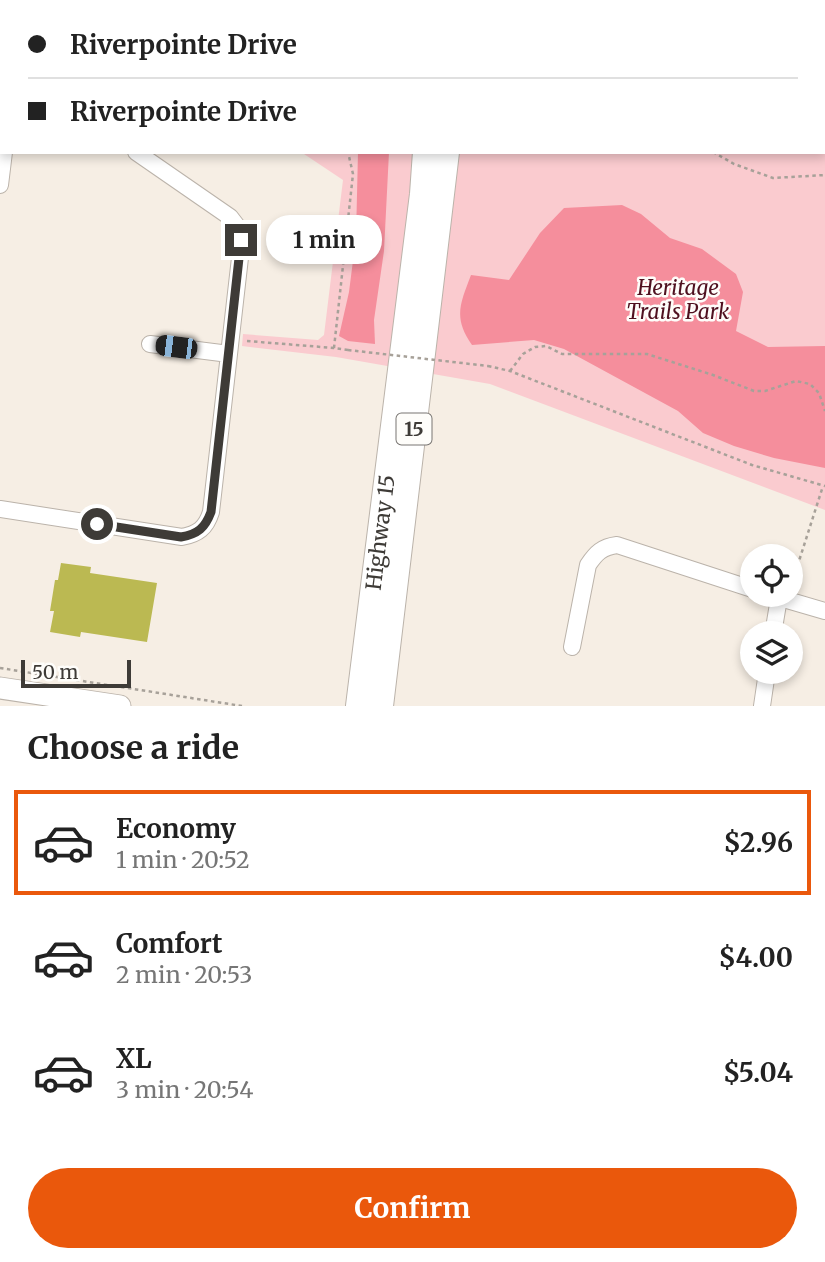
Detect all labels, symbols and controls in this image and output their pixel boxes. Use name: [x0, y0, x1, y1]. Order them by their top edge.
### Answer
text: Riverpointe Drive: [70, 28, 297, 61]
text: Riverpointe Drive: [70, 95, 297, 128]
callout: 1 min: [266, 216, 381, 264]
route end: [225, 224, 257, 256]
text: 1 min: [293, 225, 355, 254]
park label: Heritage Trails Park: [627, 274, 730, 325]
car: [154, 334, 199, 360]
road number: 15: [396, 414, 432, 444]
street label: Highway 15: [359, 473, 400, 592]
route start: [81, 508, 113, 540]
map controls: [740, 544, 803, 684]
button: locate: [740, 544, 803, 607]
button: layers: [740, 621, 803, 684]
scale bar: [21, 656, 131, 688]
text: 50 m: [32, 660, 78, 684]
text: Choose a ride: [28, 728, 239, 768]
icon: car: [32, 811, 95, 874]
text: Economy: [116, 812, 236, 845]
text: $2.96: [724, 826, 793, 859]
text: 1 min · 20:52: [116, 845, 250, 874]
icon: car: [32, 926, 95, 989]
text: Comfort: [116, 927, 222, 960]
text: $4.00: [718, 941, 793, 974]
text: 2 min · 20:53: [116, 960, 252, 989]
icon: car: [32, 1041, 95, 1104]
text: XL: [116, 1042, 152, 1075]
text: $5.04: [723, 1056, 793, 1089]
text: 3 min · 20:54: [116, 1075, 253, 1104]
button: Confirm: [28, 1168, 797, 1248]

